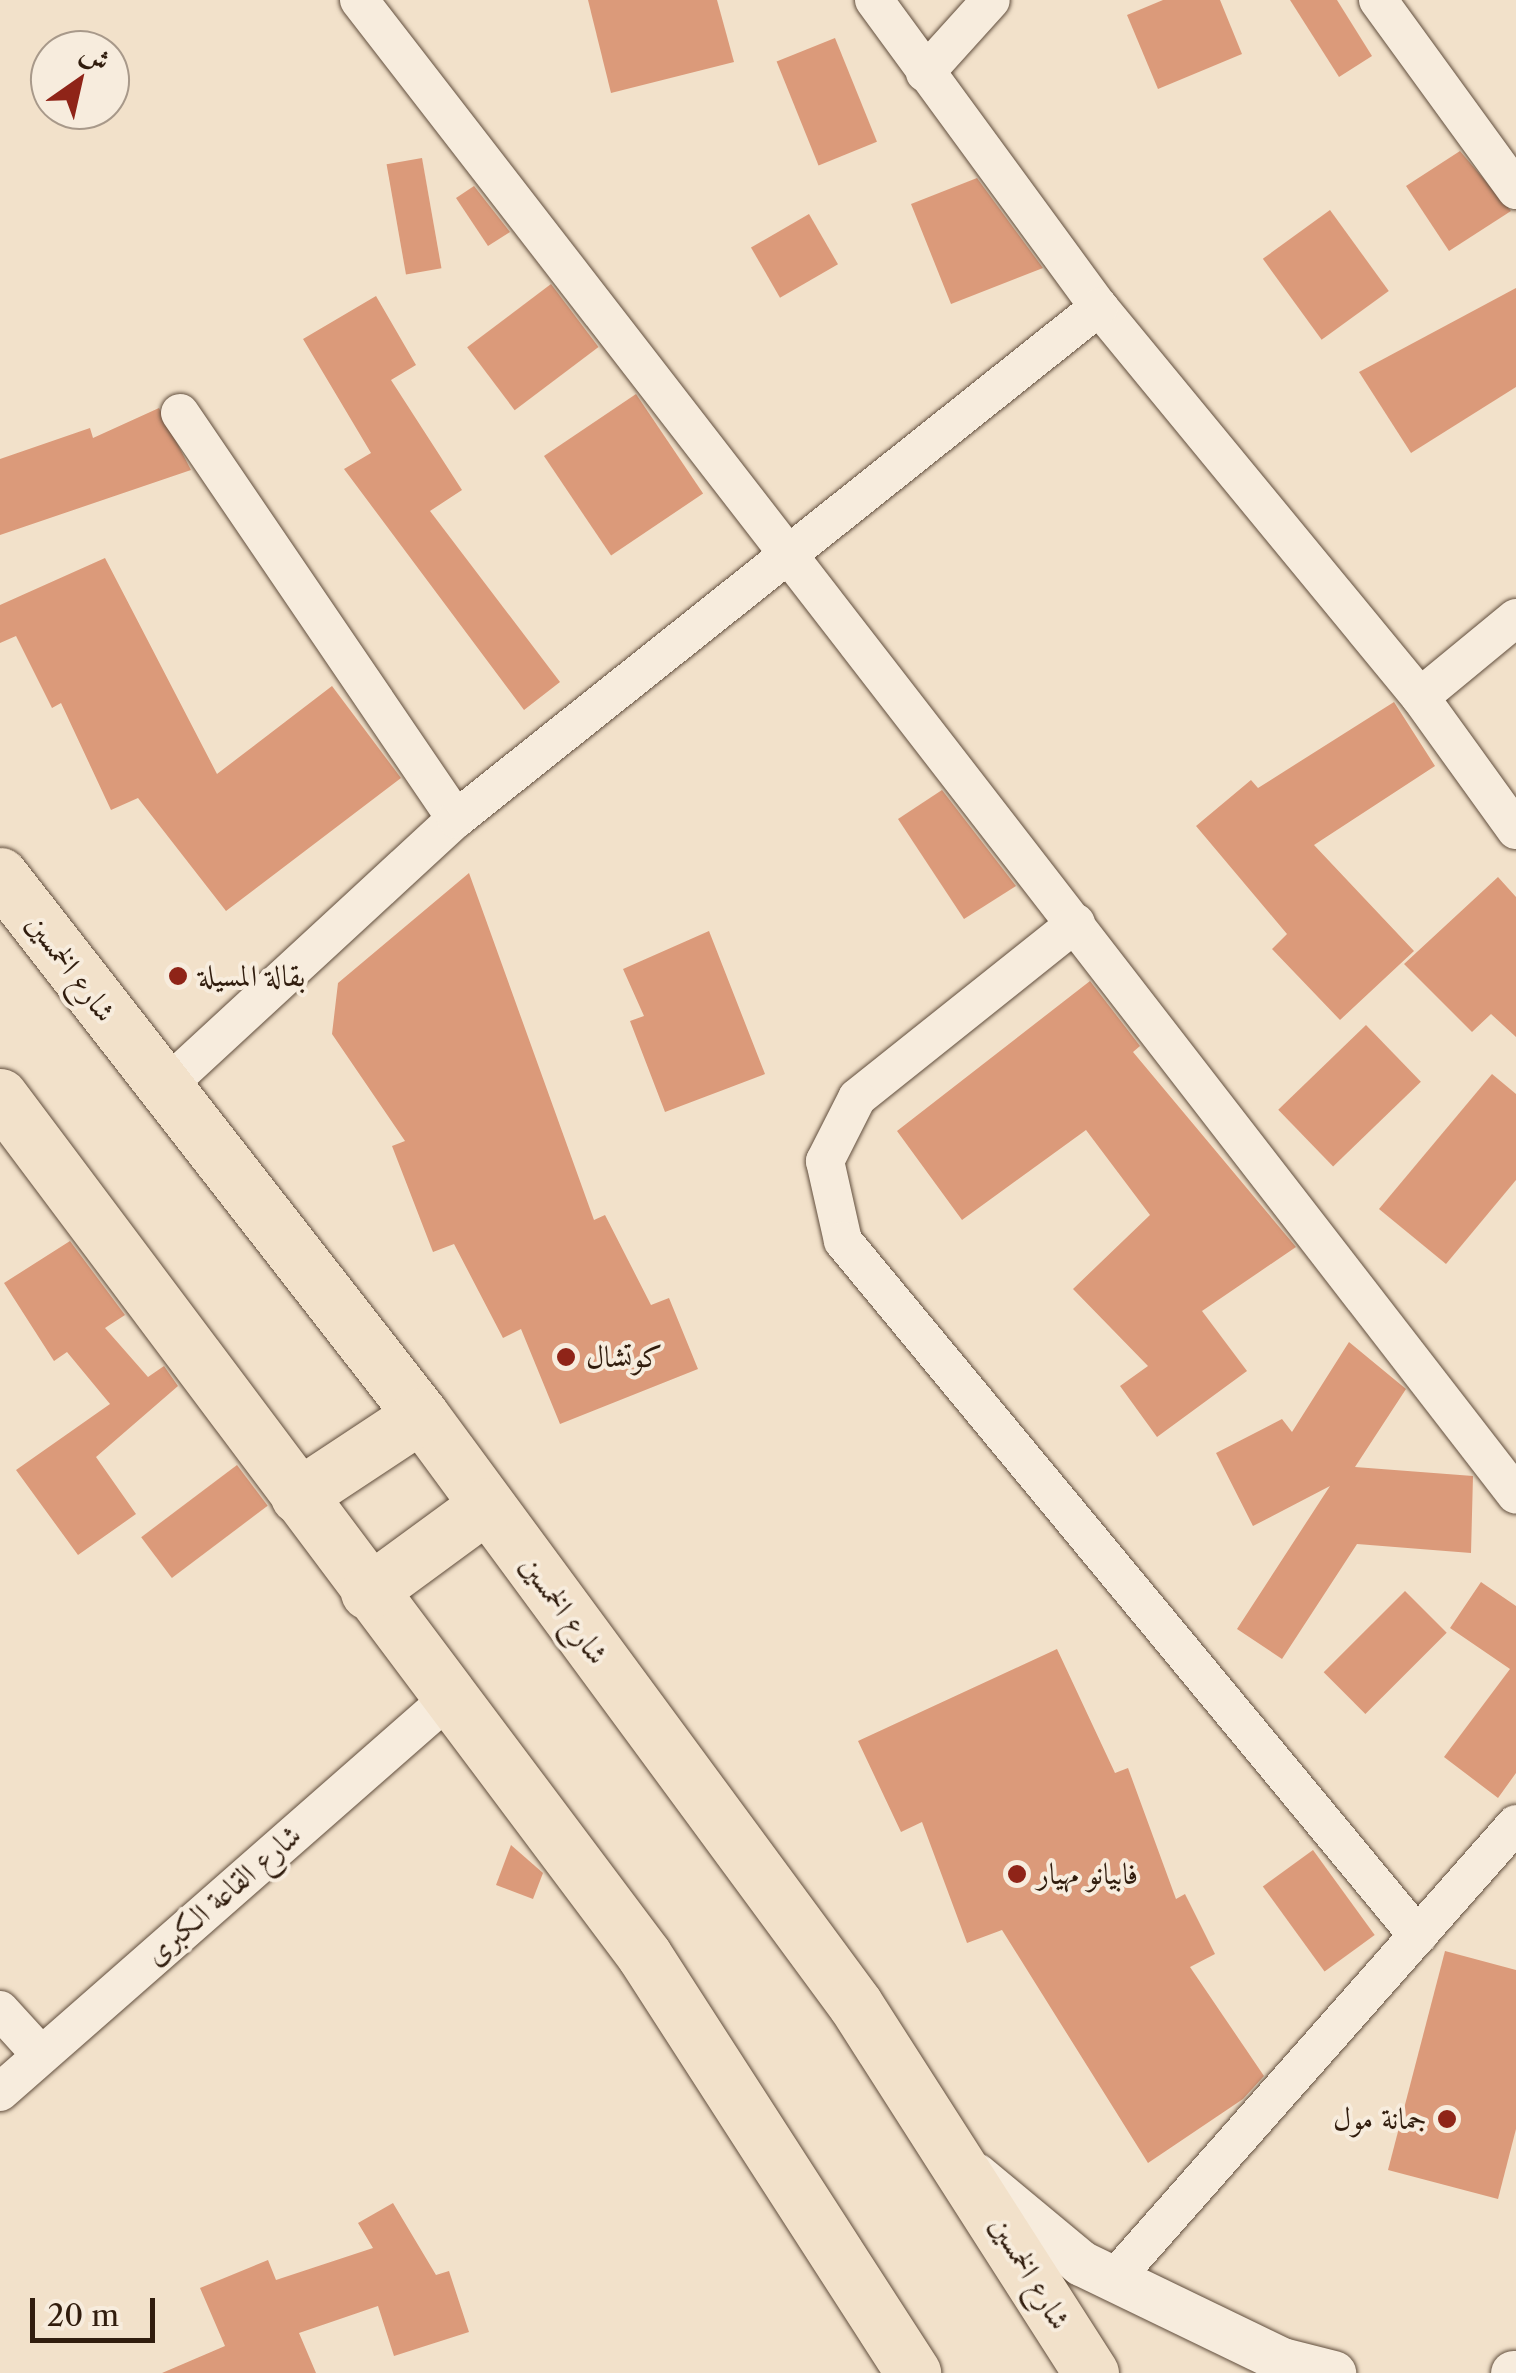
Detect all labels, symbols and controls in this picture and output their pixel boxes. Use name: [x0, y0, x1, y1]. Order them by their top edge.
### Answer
north arrow: [30, 30, 130, 130]
text: ش: [75, 35, 117, 79]
street label: شارع الخمسين: [19, 907, 123, 1029]
place label: بقالة المسيلة: [198, 958, 306, 994]
marker: بقالة المسيلة: [167, 965, 189, 987]
place label: كوتشال: [586, 1339, 662, 1375]
marker: كوتشال: [555, 1346, 577, 1368]
street label: شارع الخمسين: [512, 1549, 616, 1671]
street label: شارع القاعة الكبرى: [137, 1817, 309, 1973]
place label: فابيانو مهيار: [1037, 1856, 1138, 1892]
marker: فابيانو مهيار: [1006, 1863, 1028, 1885]
place label: جمانة مول: [1333, 2101, 1427, 2137]
marker: جمانة مول: [1436, 2108, 1458, 2130]
street label: شارع الخمسين: [982, 2210, 1078, 2336]
scale bar: [35, 2278, 160, 2340]
text: 20 m: [47, 2297, 119, 2334]

